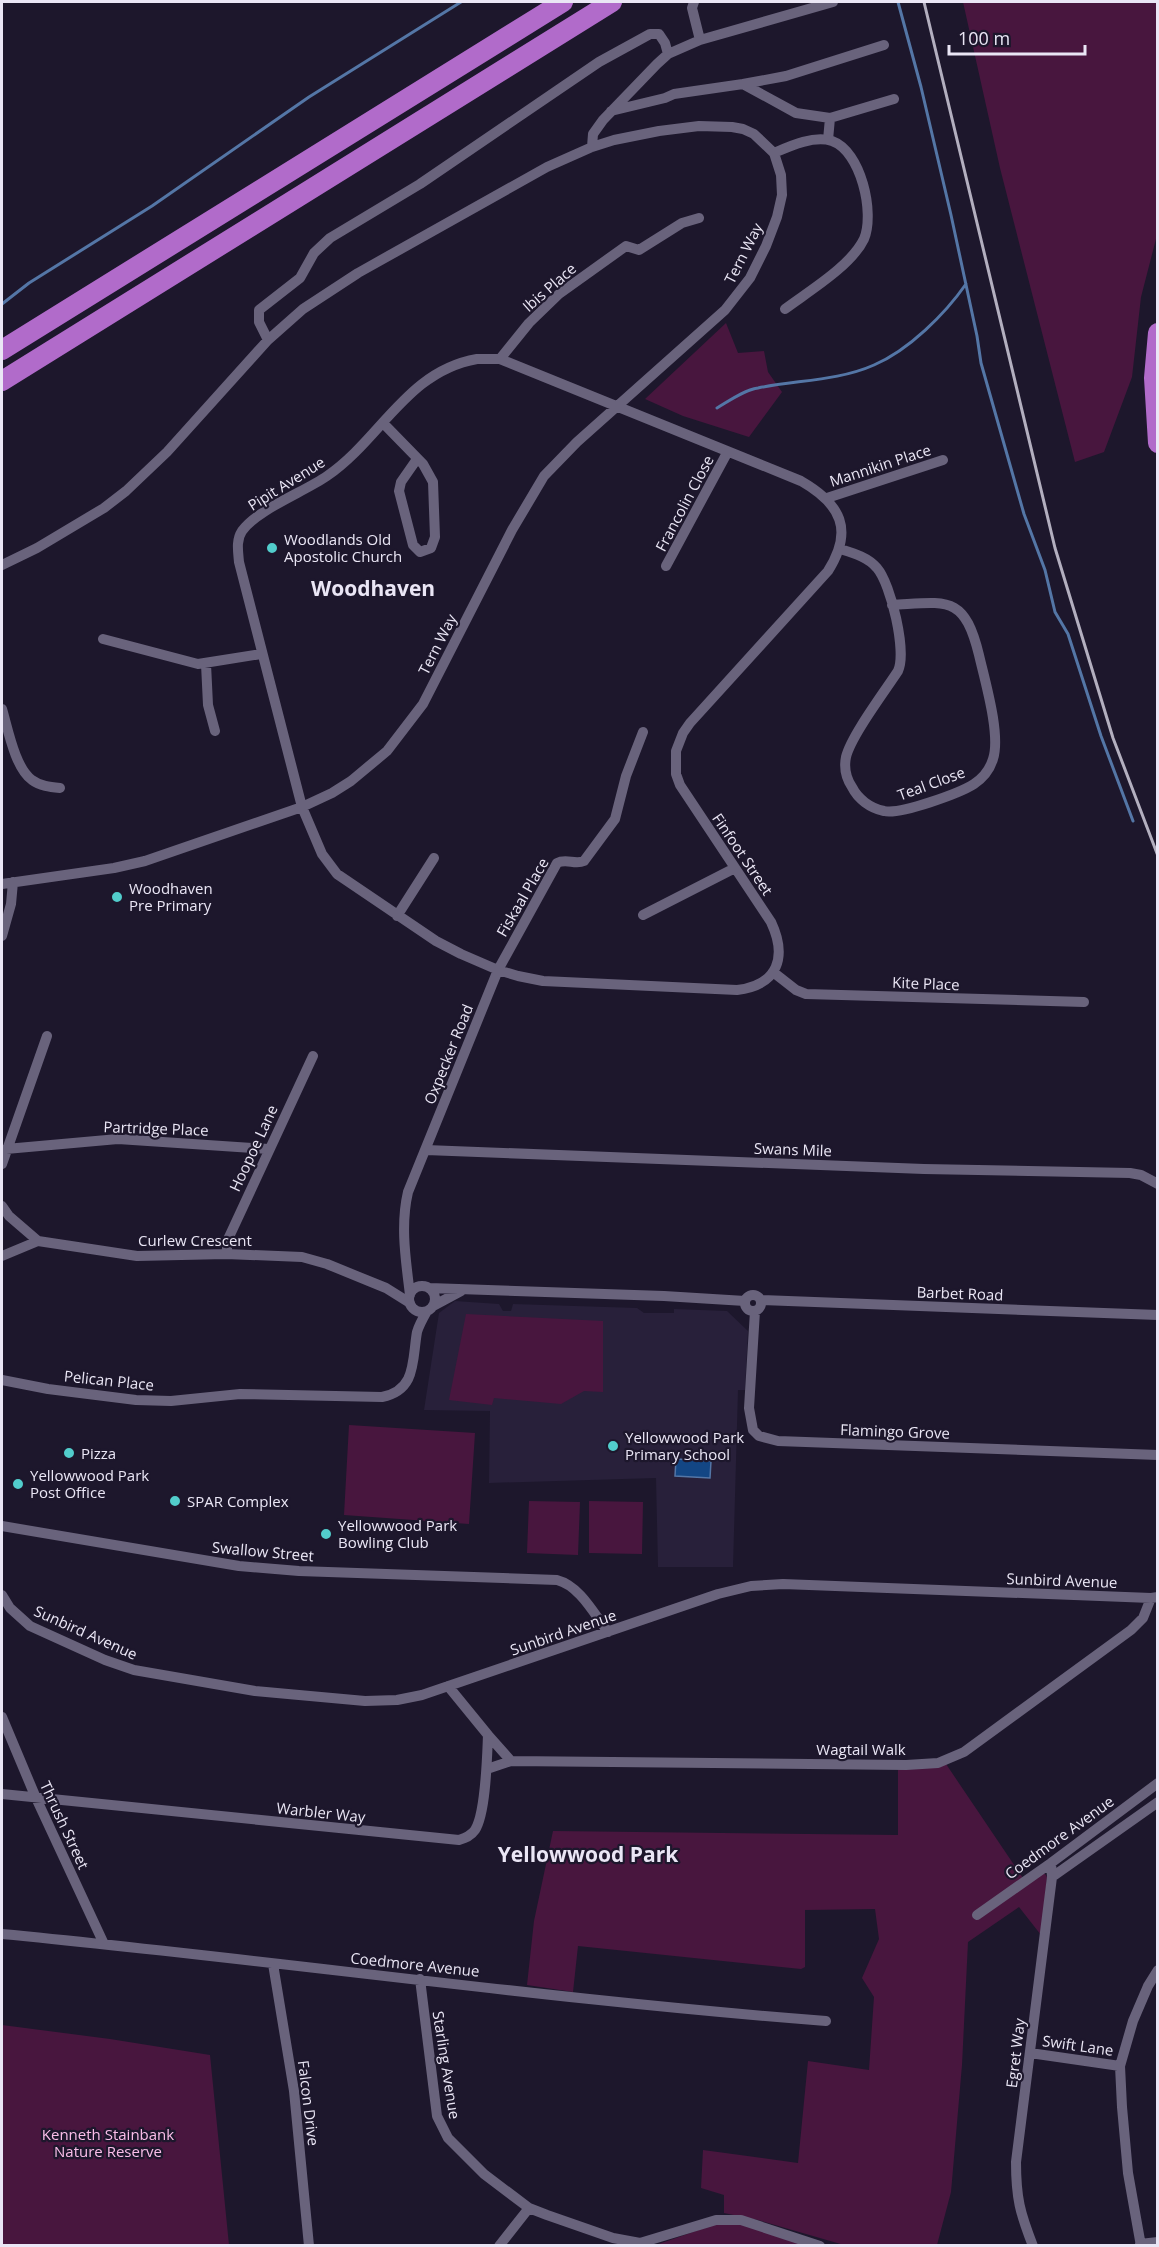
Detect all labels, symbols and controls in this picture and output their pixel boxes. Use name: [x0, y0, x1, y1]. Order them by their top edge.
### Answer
scale bar: [949, 18, 1086, 56]
text: 100 m: [958, 26, 1010, 50]
street label: Tern Way: [719, 219, 767, 287]
street label: Ibis Place: [518, 258, 580, 316]
street label: Mannikin Place: [827, 439, 933, 491]
street label: Pipit Avenue: [244, 451, 328, 515]
street label: Francolin Close: [650, 451, 718, 555]
place label: Woodlands Old Apostolic Church: [284, 529, 402, 566]
marker: Woodlands Old Apostolic Church: [265, 541, 279, 555]
district label: Woodhaven: [311, 574, 435, 602]
street label: Tern Way: [413, 610, 461, 678]
street label: Teal Close: [894, 762, 968, 804]
street label: Finfoot Street: [708, 809, 778, 899]
street label: Fiskaal Place: [491, 854, 553, 940]
place label: Woodhaven Pre Primary: [129, 878, 213, 915]
marker: Woodhaven Pre Primary: [110, 890, 124, 904]
street label: Kite Place: [892, 972, 960, 994]
street label: Oxpecker Road: [419, 1001, 477, 1107]
street label: Hoopoe Lane: [224, 1101, 282, 1195]
street label: Partridge Place: [103, 1116, 209, 1140]
street label: Swans Mile: [754, 1138, 832, 1160]
street label: Curlew Crescent: [138, 1230, 252, 1250]
street label: Barbet Road: [916, 1281, 1004, 1305]
street label: Pelican Place: [63, 1365, 155, 1395]
street label: Flamingo Grove: [840, 1419, 950, 1443]
place label: Yellowwood Park Primary School: [625, 1427, 744, 1464]
marker: Yellowwood Park Primary School: [606, 1439, 620, 1453]
place label: Pizza: [81, 1443, 116, 1463]
marker: Pizza: [62, 1446, 76, 1460]
place label: Yellowwood Park Post Office: [30, 1465, 149, 1502]
marker: Yellowwood Park Post Office: [11, 1477, 25, 1491]
place label: SPAR Complex: [187, 1491, 289, 1511]
marker: SPAR Complex: [168, 1494, 182, 1508]
place label: Yellowwood Park Bowling Club: [338, 1515, 457, 1552]
marker: Yellowwood Park Bowling Club: [319, 1527, 333, 1541]
street label: Swallow Street: [211, 1537, 315, 1565]
street label: Sunbird Avenue: [1006, 1568, 1118, 1592]
street label: Sunbird Avenue: [31, 1600, 141, 1664]
street label: Sunbird Avenue: [507, 1604, 619, 1660]
street label: Wagtail Walk: [816, 1739, 906, 1759]
street label: Thrush Street: [36, 1778, 94, 1872]
street label: Coedmore Avenue: [1001, 1791, 1117, 1883]
street label: Warbler Way: [275, 1797, 367, 1827]
district label: Yellowwood Park: [498, 1840, 679, 1868]
street label: Coedmore Avenue: [349, 1947, 481, 1981]
street label: Starling Avenue: [429, 2010, 465, 2120]
street label: Egret Way: [1001, 2017, 1029, 2089]
street label: Swift Lane: [1041, 2030, 1115, 2060]
street label: Falcon Drive: [294, 2059, 324, 2147]
park label: Kenneth Stainbank Nature Reserve: [42, 2124, 174, 2161]

